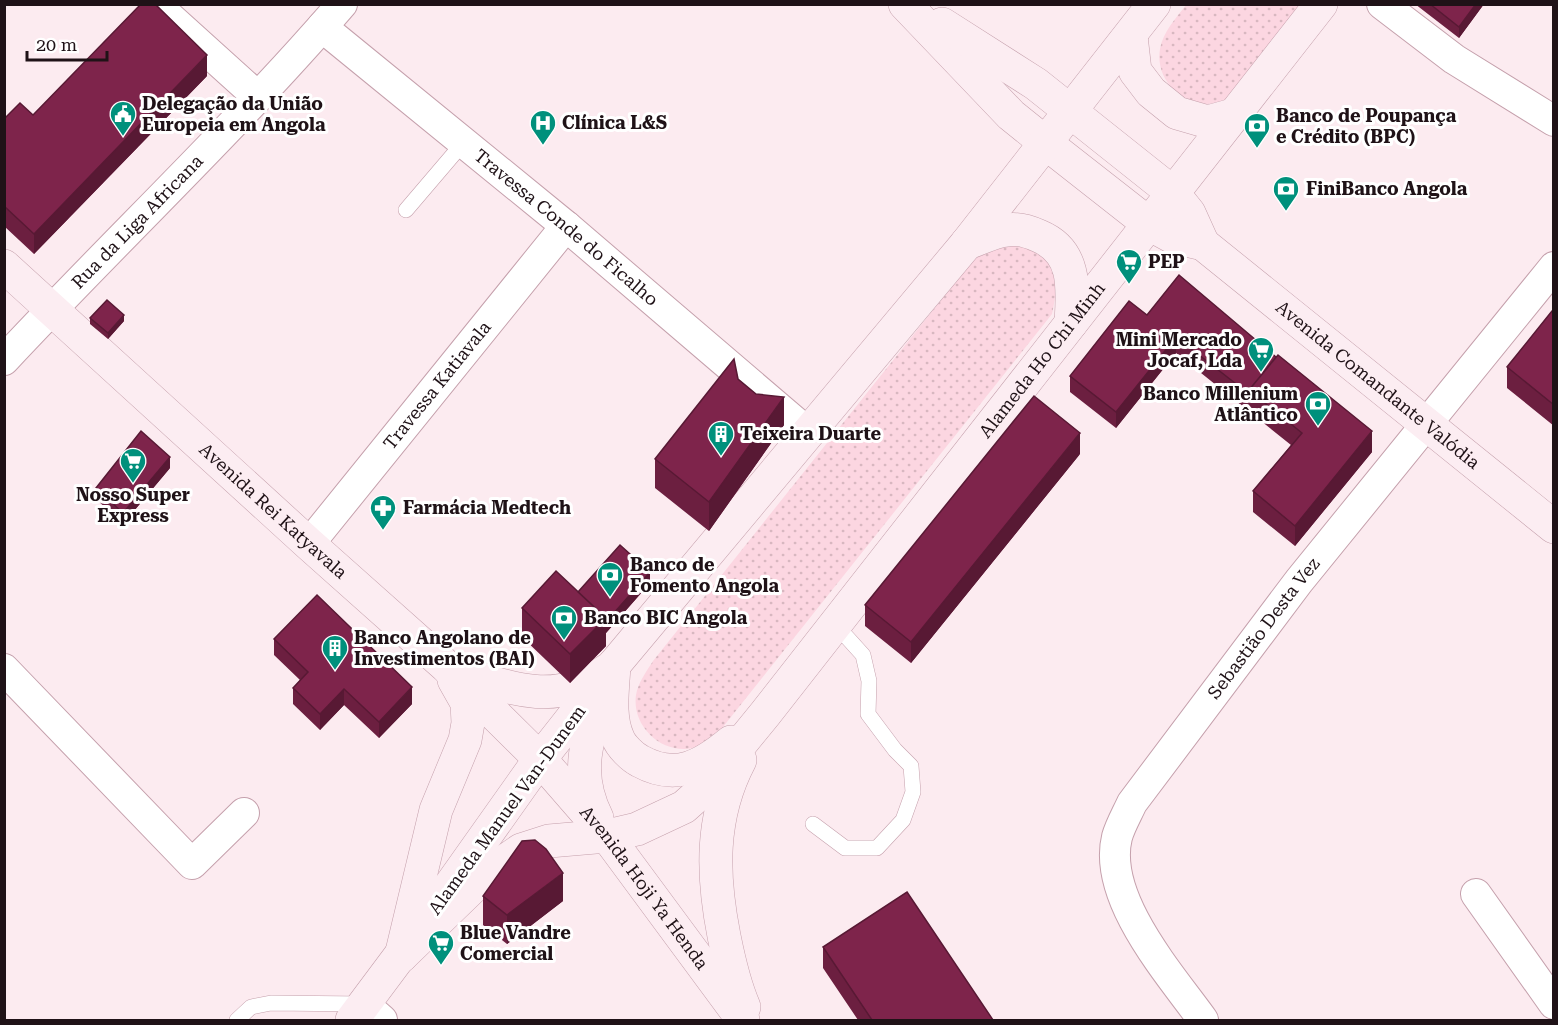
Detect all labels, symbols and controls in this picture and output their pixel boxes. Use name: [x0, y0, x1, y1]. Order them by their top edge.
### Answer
scale bar: [27, 24, 106, 62]
text: 20 m: [36, 34, 77, 55]
place label: Delegação da União Europeia em Angola: [142, 93, 326, 135]
public building icon: Delegação da União Europeia em Angola: [108, 99, 138, 137]
place label: Banco de Poupança e Crédito (BPC): [1276, 105, 1457, 147]
hospital icon: Clínica L&S: [528, 108, 558, 146]
bank icon: Banco de Poupança e Crédito (BPC): [1242, 111, 1272, 149]
place label: Clínica L&S: [562, 112, 667, 133]
street label: Travessa Conde do Ficalho: [470, 145, 663, 310]
street label: Rua da Liga Africana: [67, 150, 207, 293]
bank icon: FiniBanco Angola: [1271, 174, 1301, 212]
place label: FiniBanco Angola: [1306, 178, 1468, 199]
supermarket icon: PEP: [1114, 247, 1144, 285]
place label: PEP: [1148, 251, 1185, 272]
street label: Alameda Ho Chi Minh: [974, 278, 1109, 442]
street label: Avenida Comandante Valódia: [1272, 296, 1485, 473]
street label: Travessa Katiavala: [379, 316, 495, 453]
place label: Mini Mercado Jocaf, Lda: [1116, 329, 1242, 371]
supermarket icon: Mini Mercado Jocaf, Lda: [1246, 335, 1276, 373]
place label: Banco Millenium Atlântico: [1143, 383, 1299, 425]
bank icon: Banco Millenium Atlântico: [1303, 389, 1333, 427]
building icon: Teixeira Duarte: [706, 419, 736, 457]
place label: Teixeira Duarte: [740, 423, 882, 444]
street label: Avenida Rei Katyavala: [195, 438, 352, 583]
supermarket icon: Nosso Super Express: [118, 446, 148, 484]
place label: Nosso Super Express: [76, 484, 190, 526]
pharmacy icon: Farmácia Medtech: [368, 493, 398, 531]
place label: Farmácia Medtech: [403, 497, 571, 518]
street label: Sebastião Desta Vez: [1203, 553, 1324, 703]
place label: Banco de Fomento Angola: [630, 554, 779, 596]
bank icon: Banco de Fomento Angola: [595, 560, 625, 598]
bank icon: Banco BIC Angola: [549, 603, 579, 641]
place label: Banco BIC Angola: [584, 607, 748, 628]
place label: Banco Angolano de Investimentos (BAI): [354, 627, 535, 669]
building icon: Banco Angolano de Investimentos (BAI): [320, 633, 350, 671]
street label: Alameda Manuel Van-Dunem: [424, 701, 590, 918]
street label: Avenida Hoji Ya Henda: [576, 801, 713, 974]
place label: Blue Vandre Comercial: [460, 922, 571, 964]
supermarket icon: Blue Vandre Comercial: [426, 928, 456, 966]

